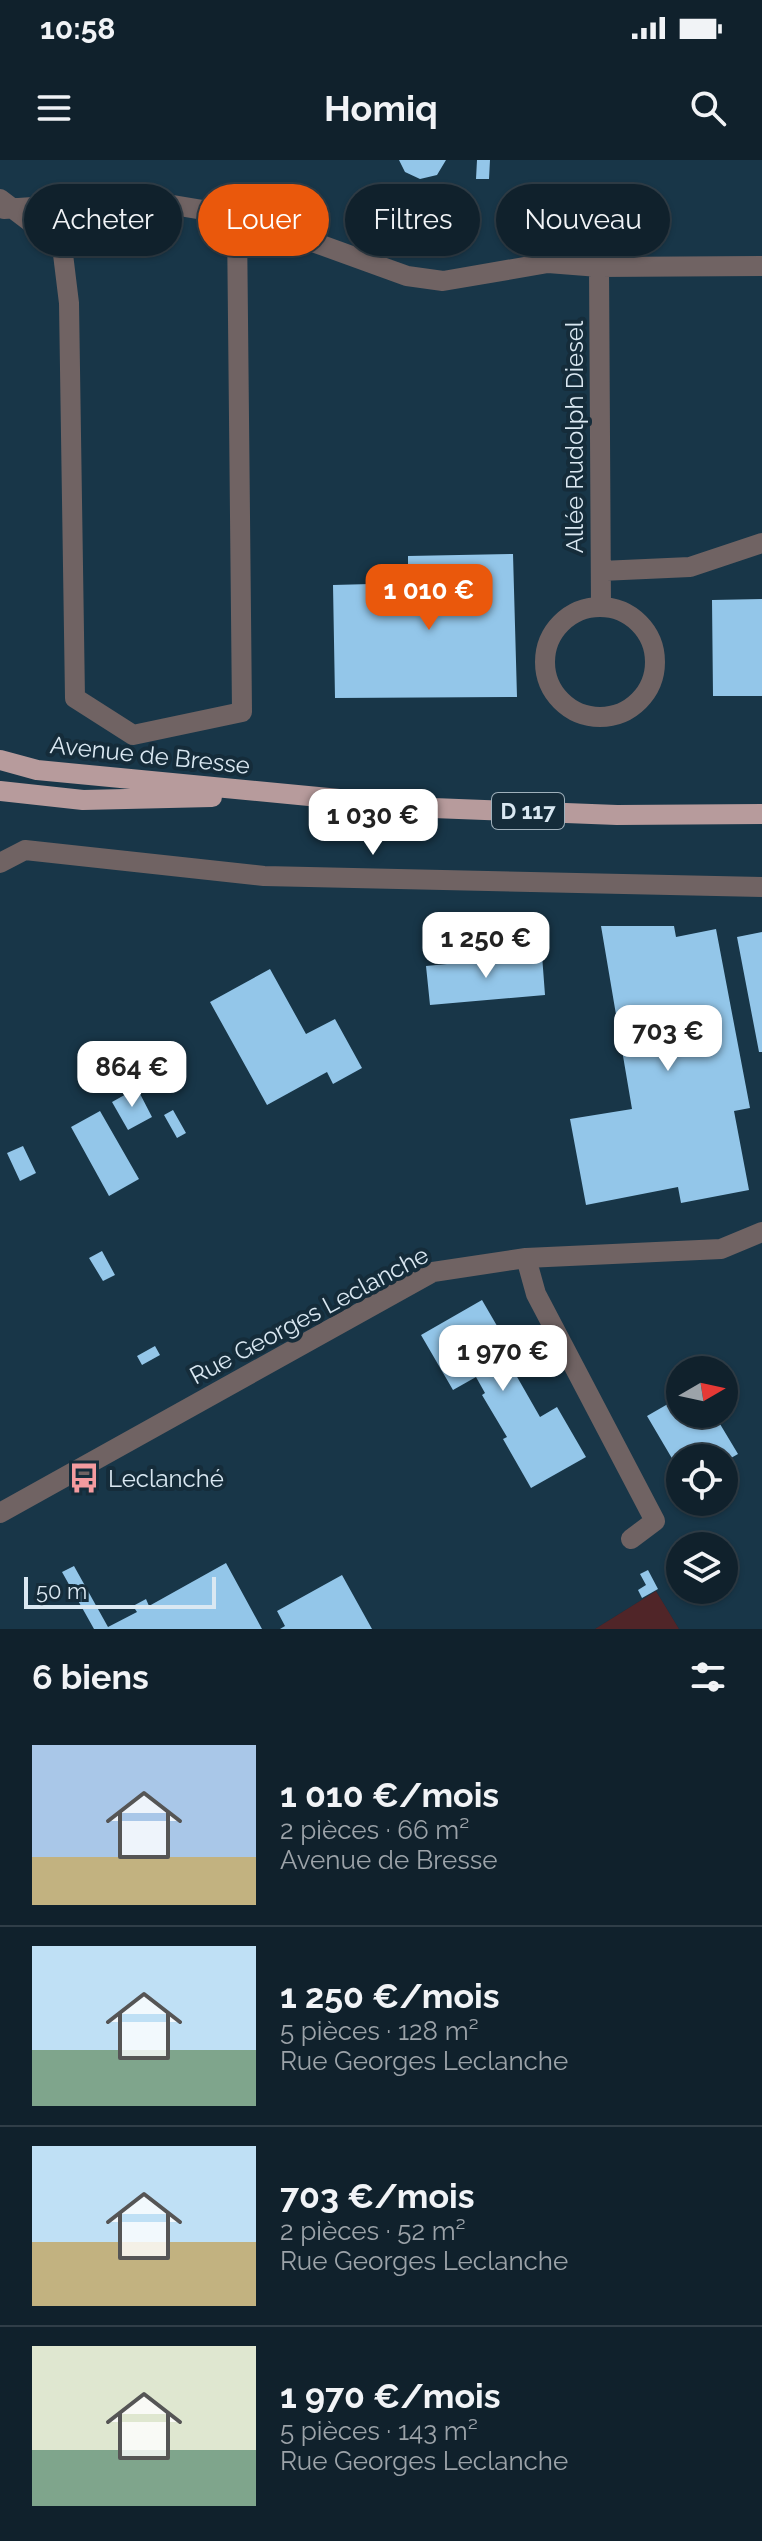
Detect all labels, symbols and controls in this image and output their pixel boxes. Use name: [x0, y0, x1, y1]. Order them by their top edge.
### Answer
text: 10:58: [40, 11, 115, 46]
icon: menu: [32, 86, 76, 130]
icon: search: [686, 86, 730, 130]
text: Homiq: [324, 87, 438, 129]
chip: Acheter: [24, 184, 182, 256]
chip: Louer: [198, 184, 329, 256]
chip: Filtres: [345, 184, 480, 256]
chip: Nouveau: [496, 184, 670, 256]
street label: Allée Rudolph Diesel: [560, 320, 589, 553]
pin: 1 010 €: [355, 564, 503, 632]
text: 1 010 €: [384, 575, 474, 605]
street label: Avenue de Bresse: [49, 730, 251, 780]
pin: 1 030 €: [299, 789, 447, 857]
road number: D 117: [492, 793, 564, 829]
text: 1 030 €: [327, 800, 419, 830]
pin: 1 250 €: [412, 912, 560, 980]
text: 1 250 €: [440, 923, 532, 953]
pin: 703 €: [612, 1005, 724, 1073]
text: 703 €: [632, 1016, 704, 1046]
pin: 864 €: [76, 1041, 188, 1109]
text: 864 €: [95, 1052, 169, 1082]
street label: Rue Georges Leclanche: [185, 1240, 433, 1390]
pin: 1 970 €: [429, 1325, 577, 1393]
text: 1 970 €: [457, 1336, 549, 1366]
north arrow: [666, 1356, 738, 1428]
map controls: [666, 1356, 738, 1604]
button: locate: [666, 1444, 738, 1516]
bus stop icon: Leclanché: [67, 1461, 101, 1495]
place label: Leclanché: [108, 1464, 224, 1493]
button: layers: [666, 1532, 738, 1604]
scale bar: [24, 1573, 216, 1609]
text: 50 m: [36, 1578, 87, 1604]
icon: filters: [686, 1655, 730, 1699]
text: 6 biens: [32, 1657, 149, 1697]
text: 1 010 €/mois: [280, 1775, 499, 1815]
icon: home: [96, 1777, 192, 1873]
text: 2 pièces · 66 m²: [280, 1815, 469, 1845]
text: Avenue de Bresse: [280, 1845, 498, 1875]
text: 1 250 €/mois: [280, 1976, 500, 2016]
icon: home: [96, 1978, 192, 2074]
text: 5 pièces · 128 m²: [280, 2016, 479, 2046]
text: Rue Georges Leclanche: [280, 2046, 568, 2076]
text: 703 €/mois: [280, 2176, 475, 2216]
icon: home: [96, 2178, 192, 2274]
text: 2 pièces · 52 m²: [280, 2216, 466, 2246]
text: Rue Georges Leclanche: [280, 2246, 568, 2276]
text: 1 970 €/mois: [280, 2376, 501, 2416]
icon: home: [96, 2378, 192, 2474]
text: 5 pièces · 143 m²: [280, 2416, 478, 2446]
text: Rue Georges Leclanche: [280, 2446, 568, 2476]

